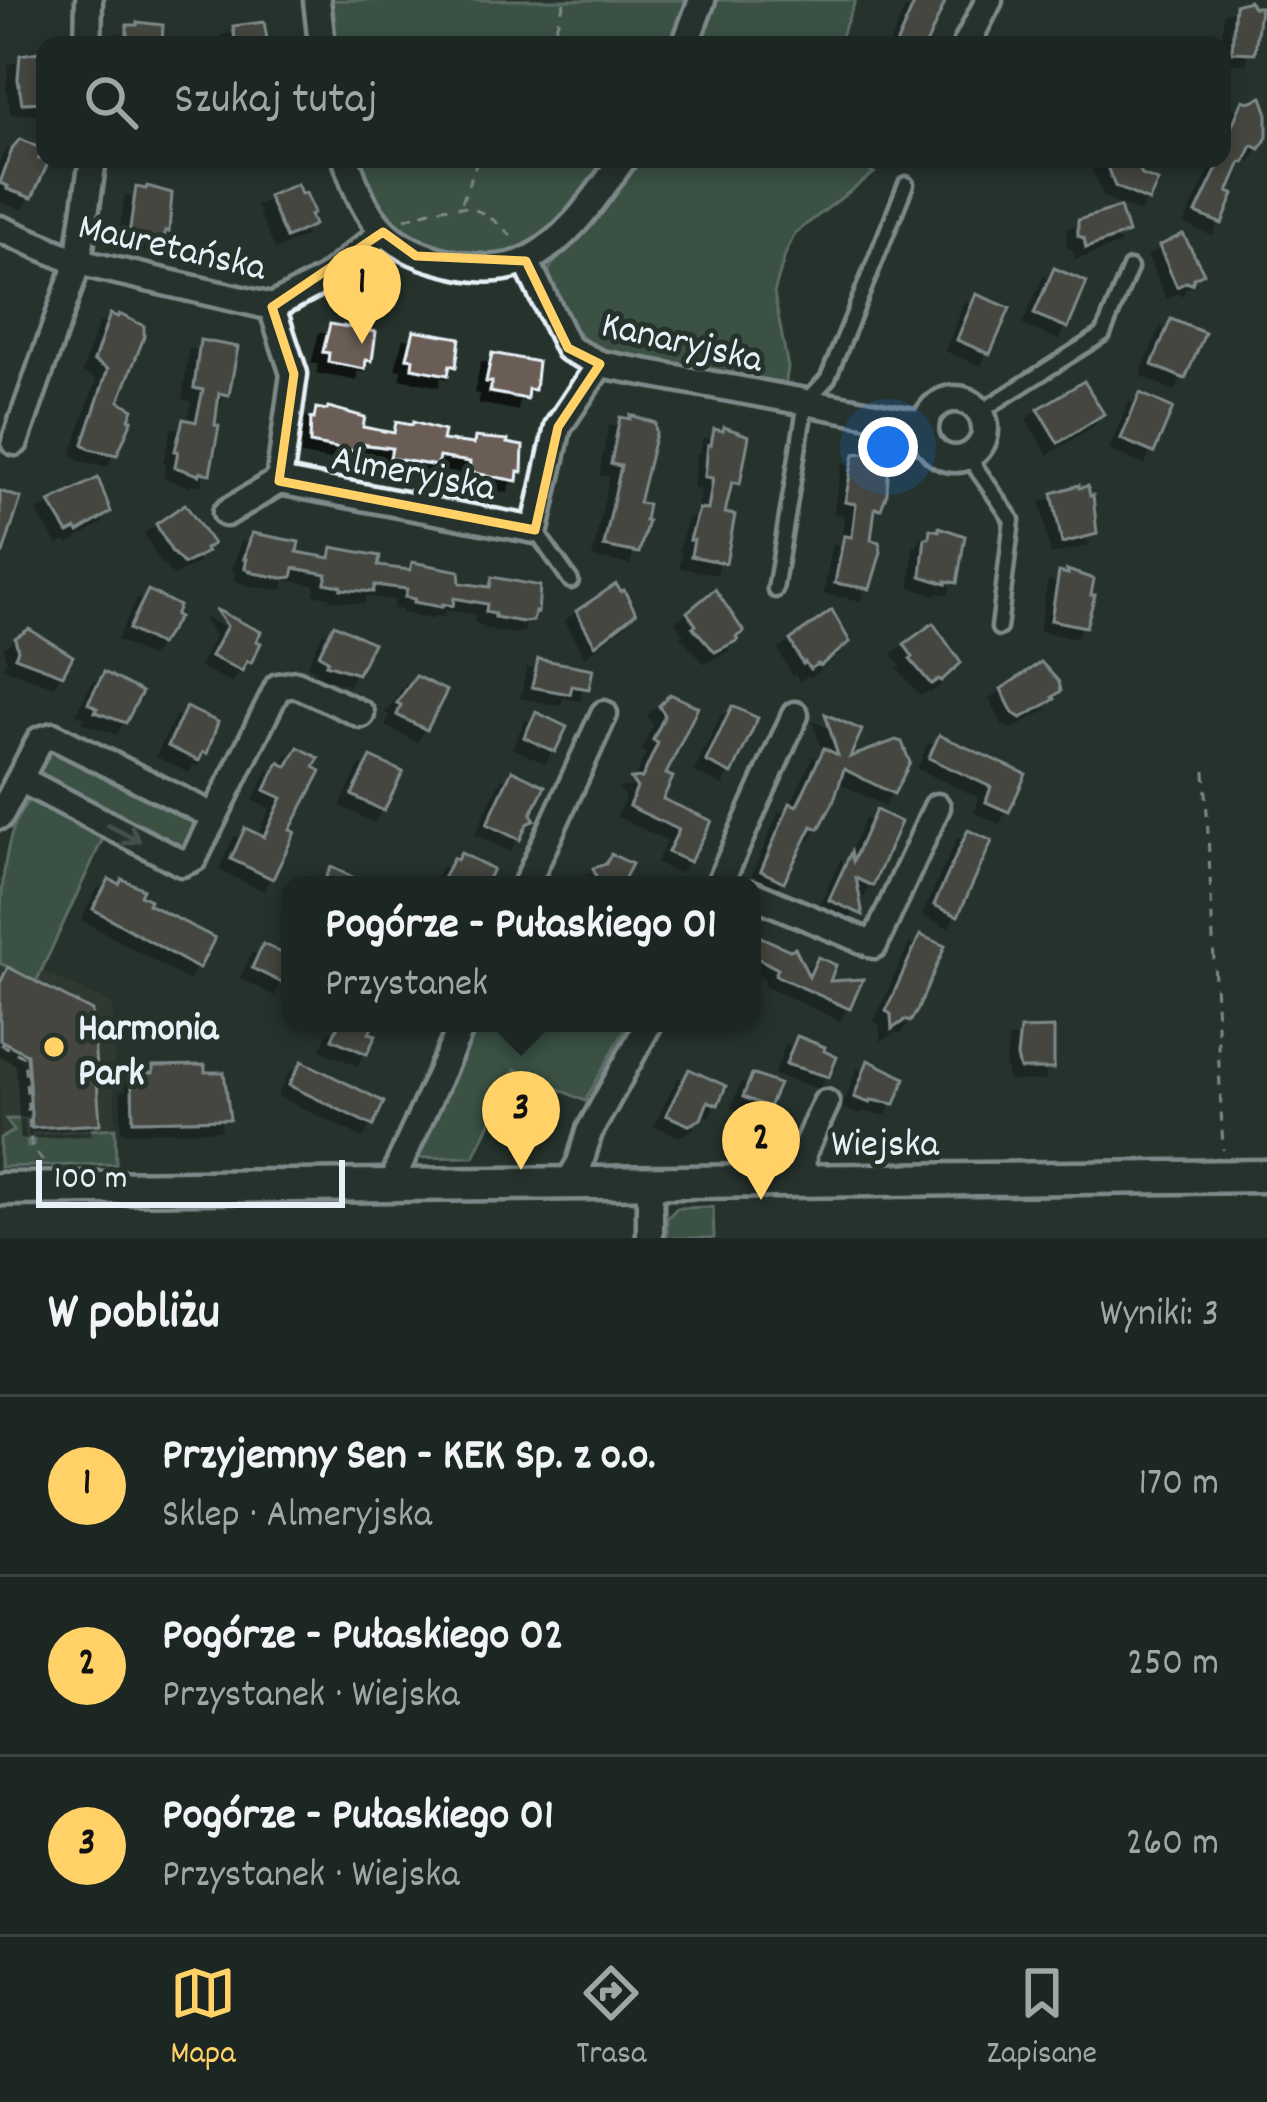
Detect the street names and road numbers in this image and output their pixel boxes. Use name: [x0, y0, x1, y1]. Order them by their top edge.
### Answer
street label: Mauretańska: [72, 202, 271, 299]
street label: Kanaryjska: [596, 300, 768, 391]
street label: Almeryjska: [326, 434, 500, 519]
street label: Wiejska: [831, 1120, 940, 1175]

